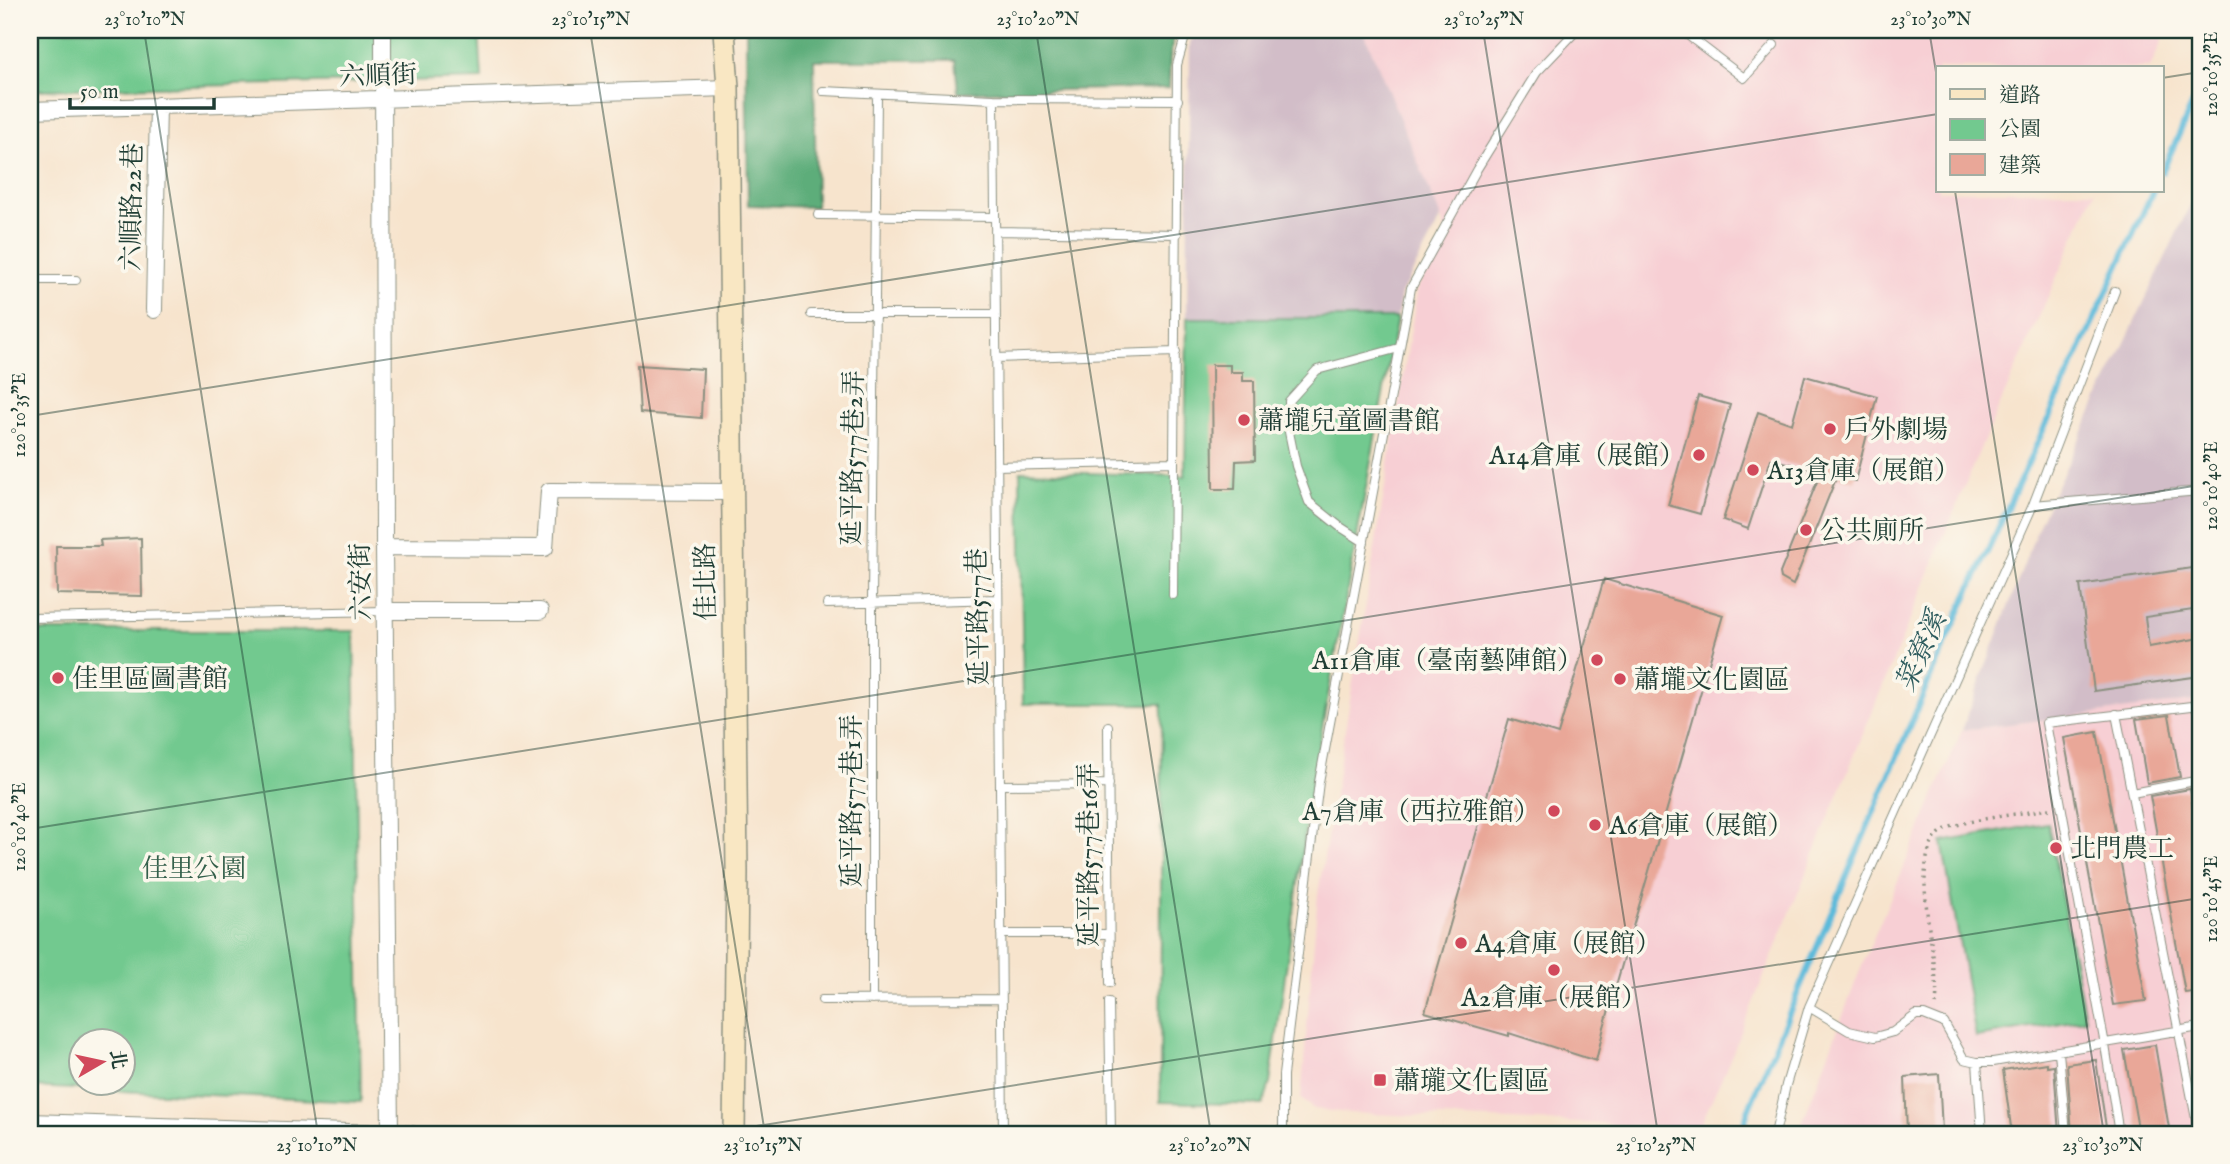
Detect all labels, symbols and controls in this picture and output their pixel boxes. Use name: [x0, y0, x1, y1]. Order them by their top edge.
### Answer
text: 23°10'10"N: [104, 9, 186, 32]
text: 23°10'15"N: [551, 9, 631, 32]
text: 23°10'20"N: [996, 9, 1080, 32]
text: 23°10'25"N: [1444, 9, 1525, 32]
text: 23°10'30"N: [1890, 9, 1972, 32]
text: 120°10'35"E: [2201, 32, 2224, 116]
street label: 六順街: [338, 59, 418, 94]
scale bar: [70, 66, 214, 110]
legend: [1936, 66, 2164, 192]
text: 50 m: [80, 79, 119, 106]
text: 道路: [1999, 83, 2041, 110]
text: 公園: [1999, 117, 2041, 144]
street label: 六順路22巷: [115, 143, 150, 272]
text: 建築: [1999, 153, 2041, 180]
street label: 延平路577巷2弄: [835, 370, 872, 546]
text: 120°10'35"E: [9, 373, 32, 457]
place label: 蕭壠兒童圖書館: [1258, 405, 1440, 438]
marker: 蕭壠兒童圖書館: [1236, 412, 1252, 428]
place label: 戶外劇場: [1844, 414, 1948, 447]
marker: 戶外劇場: [1822, 421, 1838, 437]
place label: A14倉庫（展館）: [1488, 440, 1685, 473]
text: 120°10'40"E: [2201, 441, 2224, 531]
marker: A14倉庫（展館）: [1691, 447, 1707, 463]
place label: A13倉庫（展館）: [1766, 455, 1960, 488]
marker: A13倉庫（展館）: [1745, 462, 1761, 478]
place label: 公共廁所: [1820, 515, 1924, 548]
marker: 公共廁所: [1798, 522, 1814, 538]
street label: 六安街: [344, 543, 379, 621]
street label: 佳北路: [689, 543, 724, 621]
street label: 延平路577巷: [961, 548, 996, 686]
water label: 菜寮溪: [1889, 604, 1957, 698]
place label: A11倉庫（臺南藝陣館）: [1311, 645, 1583, 678]
marker: A11倉庫（臺南藝陣館）: [1589, 652, 1605, 668]
place label: 佳里區圖書館: [72, 663, 228, 696]
place label: 蕭壠文化園區: [1634, 664, 1790, 697]
marker: 佳里區圖書館: [50, 670, 66, 686]
marker: 蕭壠文化園區: [1612, 671, 1628, 687]
street label: 延平路577巷1弄: [836, 714, 869, 888]
street label: 延平路577巷16弄: [1073, 763, 1106, 947]
text: 120°10'40"E: [9, 782, 32, 872]
place label: A7倉庫（西拉雅館）: [1301, 796, 1540, 829]
marker: A7倉庫（西拉雅館）: [1546, 803, 1562, 819]
place label: A6倉庫（展館）: [1608, 810, 1794, 843]
marker: A6倉庫（展館）: [1587, 817, 1603, 833]
place label: 北門農工: [2070, 833, 2174, 866]
marker: 北門農工: [2048, 840, 2064, 856]
park label: 佳里公園: [142, 853, 246, 886]
text: 120°10'45"E: [2201, 856, 2224, 942]
place label: A4倉庫（展館）: [1474, 928, 1661, 961]
marker: A4倉庫（展館）: [1453, 935, 1469, 951]
marker: A2倉庫（展館）: [1546, 962, 1562, 978]
place label: A2倉庫（展館）: [1460, 982, 1647, 1015]
north arrow: [66, 1028, 136, 1098]
text: 北: [103, 1048, 130, 1071]
place label: 蕭瓏文化園區: [1394, 1065, 1550, 1098]
marker: 蕭瓏文化園區: [1372, 1072, 1388, 1088]
text: 23°10'10"N: [276, 1135, 358, 1158]
text: 23°10'15"N: [723, 1135, 803, 1158]
text: 23°10'20"N: [1168, 1135, 1252, 1158]
text: 23°10'25"N: [1616, 1135, 1697, 1158]
text: 23°10'30"N: [2062, 1135, 2144, 1158]

